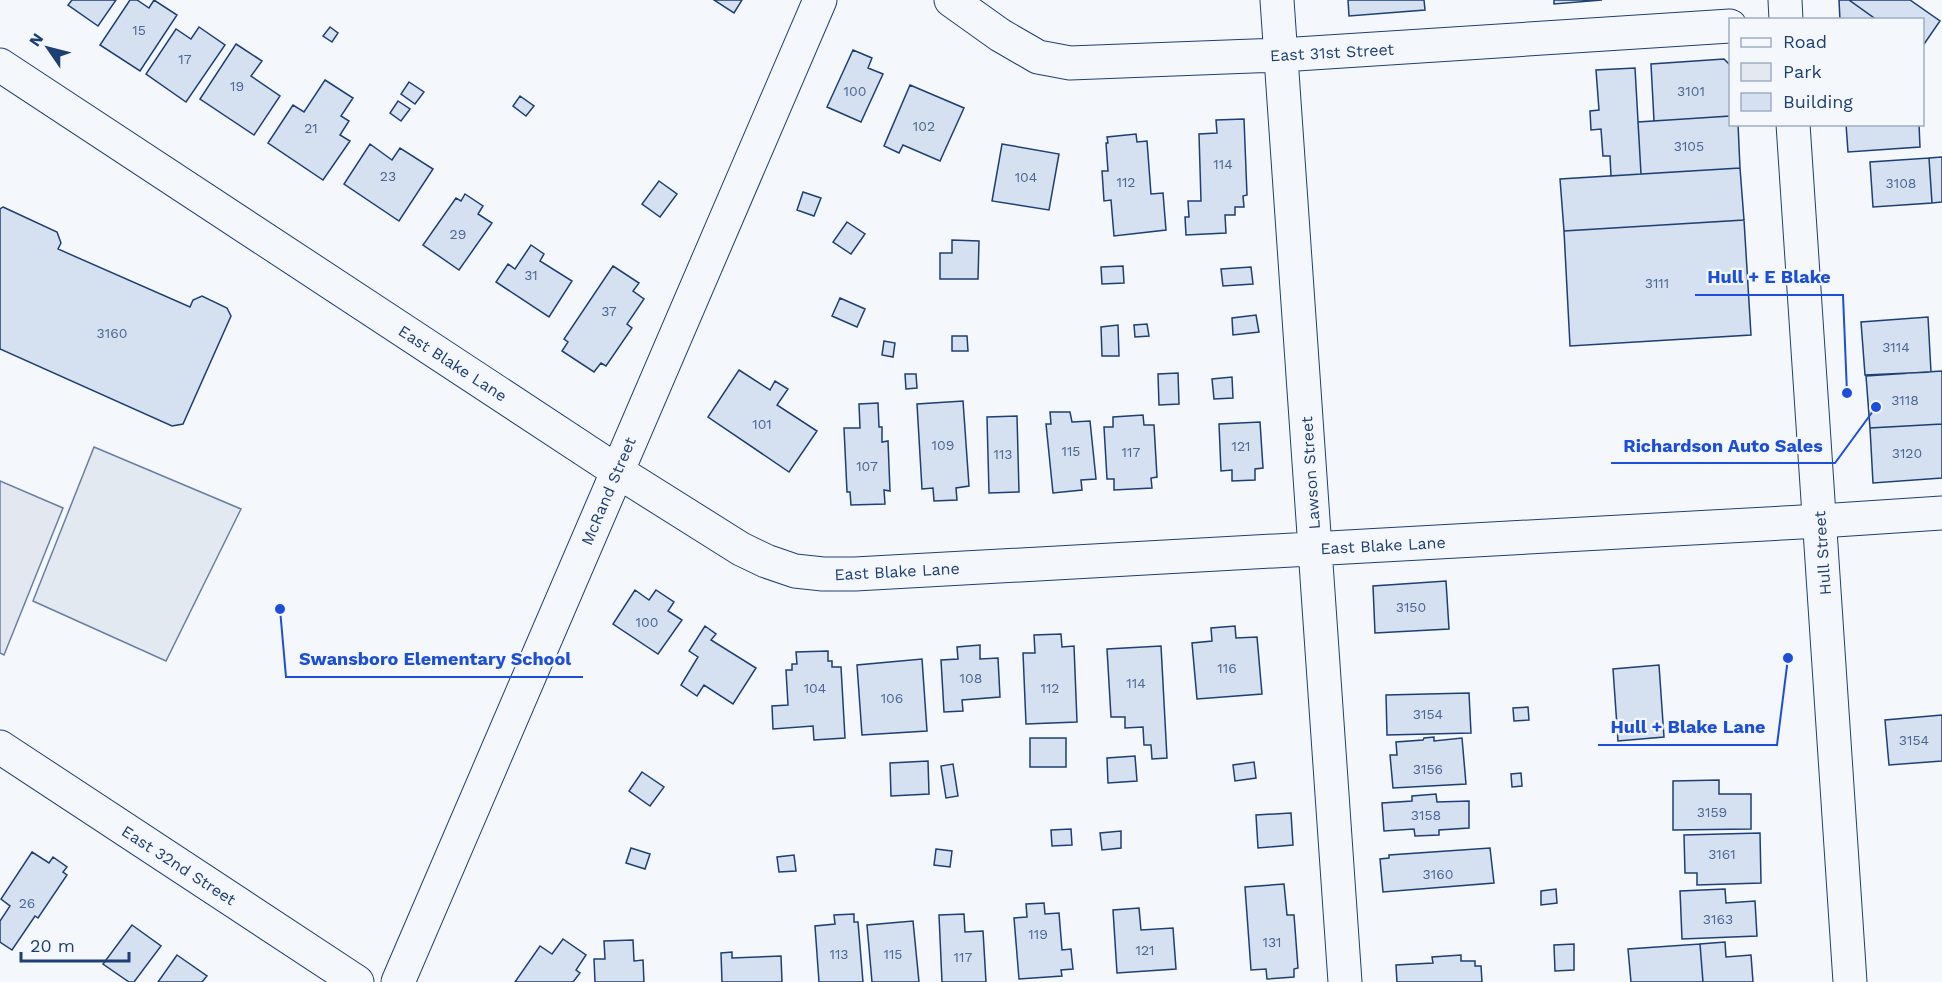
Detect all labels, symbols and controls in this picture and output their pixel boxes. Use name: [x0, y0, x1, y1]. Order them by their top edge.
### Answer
north arrow: [18, 18, 78, 78]
legend: [1729, 18, 1924, 126]
house number: 15: [132, 22, 146, 38]
text: N: [25, 29, 47, 50]
text: Road: [1783, 31, 1827, 52]
street label: East 31st Street: [1270, 40, 1395, 65]
house number: 17: [178, 51, 192, 67]
text: Park: [1783, 61, 1822, 82]
house number: 19: [230, 78, 244, 94]
house number: 100: [844, 83, 866, 99]
house number: 3101: [1677, 83, 1705, 99]
text: Building: [1783, 91, 1853, 112]
house number: 102: [913, 118, 935, 134]
house number: 21: [304, 120, 318, 136]
house number: 3105: [1674, 138, 1704, 154]
house number: 114: [1213, 156, 1233, 172]
house number: 23: [380, 168, 396, 184]
house number: 104: [1015, 169, 1037, 185]
house number: 112: [1116, 174, 1136, 190]
house number: 3108: [1886, 175, 1916, 191]
house number: 29: [450, 226, 466, 242]
callout: Hull + E Blake: [1695, 259, 1843, 295]
text: Hull + E Blake: [1707, 266, 1831, 287]
house number: 31: [524, 267, 538, 283]
house number: 3111: [1645, 275, 1669, 291]
house number: 37: [601, 303, 617, 319]
street label: East Blake Lane: [395, 321, 511, 406]
house number: 3160: [97, 325, 127, 341]
house number: 3114: [1882, 339, 1910, 355]
house number: 3118: [1891, 392, 1919, 408]
house number: 101: [752, 416, 772, 432]
street label: Lawson Street: [1297, 416, 1324, 530]
callout: Richardson Auto Sales: [1611, 427, 1835, 463]
street label: McRand Street: [577, 434, 640, 548]
text: Richardson Auto Sales: [1623, 435, 1823, 456]
house number: 109: [932, 437, 954, 453]
house number: 121: [1231, 438, 1251, 454]
house number: 115: [1061, 443, 1081, 459]
house number: 117: [1122, 444, 1141, 460]
house number: 3120: [1892, 445, 1922, 461]
house number: 113: [993, 446, 1013, 462]
house number: 107: [856, 458, 878, 474]
street label: Hull Street: [1810, 510, 1835, 596]
street label: East Blake Lane: [1320, 533, 1446, 558]
street label: East Blake Lane: [834, 559, 960, 584]
house number: 3150: [1396, 599, 1426, 615]
house number: 100: [636, 614, 658, 630]
callout: Swansboro Elementary School: [286, 641, 583, 677]
text: Swansboro Elementary School: [299, 648, 571, 669]
house number: 116: [1217, 660, 1237, 676]
house number: 108: [960, 670, 982, 686]
house number: 114: [1126, 675, 1146, 691]
house number: 104: [804, 680, 826, 696]
house number: 112: [1040, 680, 1060, 696]
house number: 106: [881, 690, 903, 706]
house number: 3154: [1413, 706, 1443, 722]
callout: Hull + Blake Lane: [1598, 709, 1777, 745]
text: Hull + Blake Lane: [1610, 716, 1766, 737]
house number: 3154: [1899, 732, 1929, 748]
house number: 3156: [1413, 761, 1443, 777]
house number: 3159: [1697, 804, 1727, 820]
house number: 3158: [1411, 807, 1441, 823]
street label: East 32nd Street: [118, 821, 240, 910]
house number: 3161: [1708, 846, 1736, 862]
house number: 3160: [1423, 866, 1453, 882]
house number: 26: [19, 895, 35, 911]
house number: 3163: [1703, 911, 1733, 927]
scale bar: [21, 925, 129, 963]
house number: 119: [1028, 926, 1048, 942]
house number: 131: [1262, 934, 1282, 950]
text: 20 m: [30, 935, 75, 956]
house number: 121: [1135, 942, 1155, 958]
house number: 113: [829, 946, 849, 962]
house number: 115: [883, 946, 903, 962]
house number: 117: [954, 949, 973, 965]

